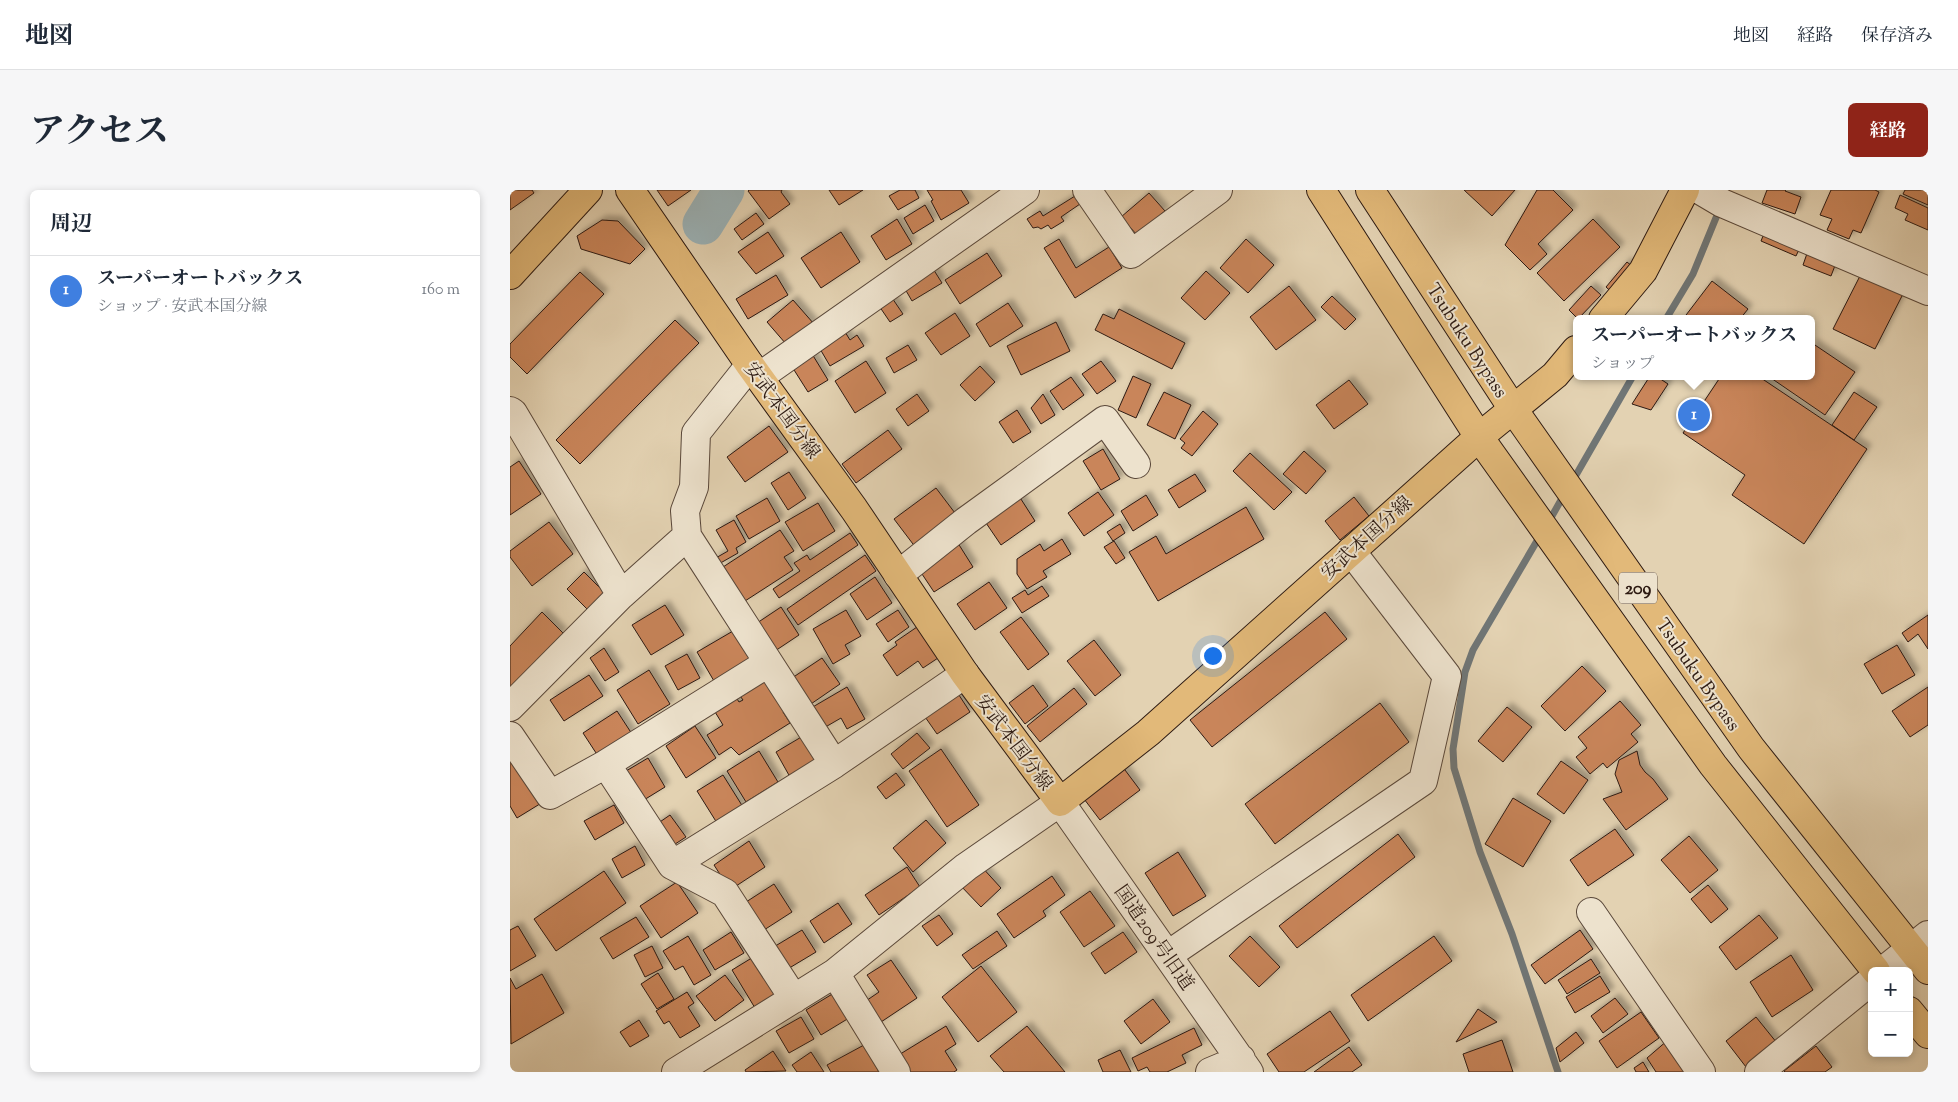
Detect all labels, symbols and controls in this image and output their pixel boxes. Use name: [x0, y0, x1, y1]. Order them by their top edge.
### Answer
text: 地図: [25, 20, 73, 54]
text: 地図: [1733, 24, 1769, 50]
text: 経路: [1797, 24, 1833, 50]
text: 保存済み: [1861, 24, 1933, 50]
button: 経路: [1848, 103, 1928, 157]
text: アクセス: [30, 108, 169, 159]
text: 周辺: [50, 210, 92, 240]
text: スーパーオートバックス: [97, 266, 303, 293]
text: 1: [63, 279, 69, 302]
text: 160 m: [422, 279, 460, 302]
street label: Tsubuku Bypass: [1419, 279, 1513, 404]
text: ショップ · 安武本国分線: [97, 296, 268, 319]
popup: [1573, 315, 1815, 380]
text: スーパーオートバックス: [1591, 323, 1797, 350]
text: ショップ: [1591, 353, 1655, 376]
street label: 安武本国分線: [737, 357, 825, 466]
pin: 1: [1678, 396, 1710, 434]
street label: 安武本国分線: [1316, 491, 1419, 587]
road number: 209: [1619, 572, 1657, 603]
street label: Tsubuku Bypass: [1648, 614, 1746, 737]
your location: [1200, 643, 1226, 669]
street label: 安武本国分線: [968, 690, 1058, 797]
street label: 国道209号旧道: [1107, 880, 1199, 997]
map controls: [1868, 967, 1913, 1057]
button: +: [1868, 967, 1913, 1012]
button: −: [1868, 1012, 1913, 1057]

